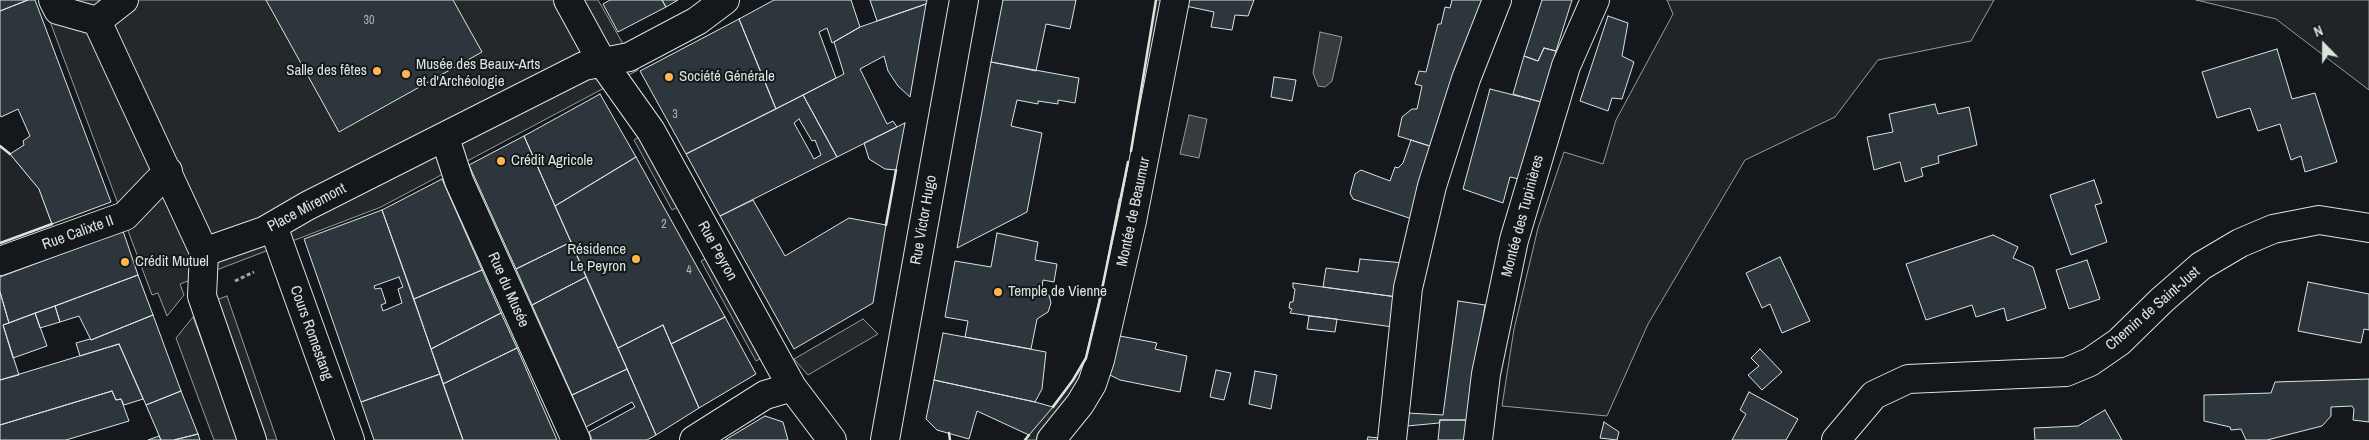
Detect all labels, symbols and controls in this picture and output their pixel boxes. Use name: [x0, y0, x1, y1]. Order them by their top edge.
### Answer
house number: 30: [364, 14, 374, 28]
north arrow: [2299, 20, 2349, 70]
text: N: [2311, 21, 2326, 41]
place label: Musée des Beaux-Arts et d'Archéologie: [416, 56, 540, 91]
place label: Salle des fêtes: [286, 62, 367, 80]
marker: Salle des fêtes: [371, 65, 383, 77]
marker: Musée des Beaux-Arts et d'Archéologie: [400, 68, 412, 80]
place label: Société Générale: [679, 68, 775, 86]
marker: Société Générale: [663, 71, 675, 83]
house number: 3: [672, 108, 678, 122]
place label: Crédit Agricole: [511, 152, 593, 170]
street label: Montée des Tupinières: [1498, 153, 1548, 279]
marker: Crédit Agricole: [495, 155, 507, 167]
street label: Montée de Beaumur: [1114, 156, 1154, 268]
street label: Rue Victor Hugo: [907, 174, 941, 266]
street label: Place Miremont: [265, 180, 349, 236]
street label: Rue Calixte II: [40, 212, 116, 254]
house number: 2: [661, 218, 667, 232]
street label: Rue Peyron: [693, 218, 741, 284]
place label: Résidence Le Peyron: [567, 241, 626, 276]
street label: Rue du Musée: [484, 250, 532, 330]
place label: Crédit Mutuel: [135, 253, 209, 271]
marker: Résidence Le Peyron: [630, 253, 642, 265]
marker: Crédit Mutuel: [119, 256, 131, 268]
street label: Chemin de Saint-Just: [2102, 263, 2204, 355]
house number: 4: [686, 264, 692, 278]
street label: Cours Romestang: [286, 283, 336, 383]
place label: Temple de Vienne: [1008, 283, 1107, 301]
marker: Temple de Vienne: [992, 286, 1004, 298]

